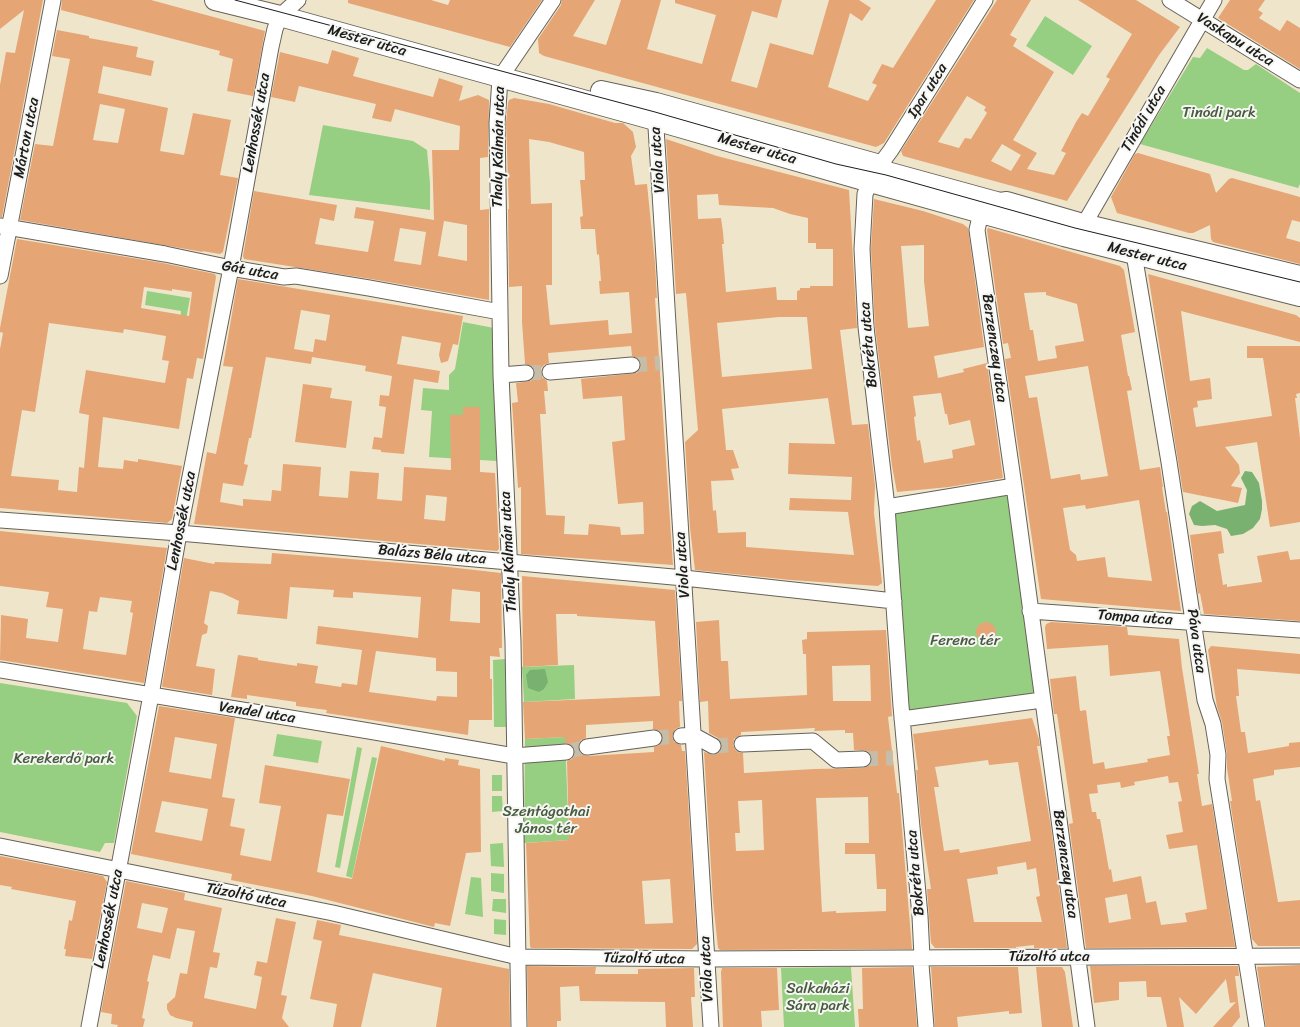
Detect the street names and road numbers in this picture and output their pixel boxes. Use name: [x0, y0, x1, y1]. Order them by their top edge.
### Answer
street label: Vaskapu utca: [1193, 9, 1277, 71]
street label: Mester utca: [326, 21, 408, 61]
street label: Ipar utca: [904, 60, 952, 122]
street label: Lenhossék utca: [239, 72, 275, 174]
street label: Tinódi utca: [1118, 83, 1170, 155]
street label: Thaly Kálmán utca: [489, 86, 509, 208]
street label: Márton utca: [10, 96, 44, 180]
street label: Viola utca: [647, 126, 669, 194]
street label: Mester utca: [716, 129, 798, 169]
street label: Mester utca: [1106, 238, 1188, 276]
street label: Gát utca: [220, 257, 280, 285]
street label: Berzenczey utca: [977, 293, 1011, 403]
street label: Bokréta utca: [856, 301, 882, 389]
street label: Lenhossék utca: [164, 470, 200, 572]
street label: Thaly Kálmán utca: [497, 491, 521, 613]
street label: Viola utca: [672, 531, 694, 599]
street label: Balázs Béla utca: [377, 541, 487, 569]
street label: Tompa utca: [1097, 606, 1173, 630]
street label: Páva utca: [1183, 608, 1209, 674]
street label: Vendel utca: [218, 698, 296, 728]
street label: Berzenczey utca: [1048, 809, 1082, 919]
street label: Bokréta utca: [903, 829, 929, 917]
street label: Lenhossék utca: [91, 868, 127, 970]
street label: Tűzoltó utca: [204, 879, 288, 913]
street label: Viola utca: [696, 936, 718, 1002]
street label: Tűzoltó utca: [1008, 948, 1090, 966]
street label: Tűzoltó utca: [603, 949, 685, 969]

